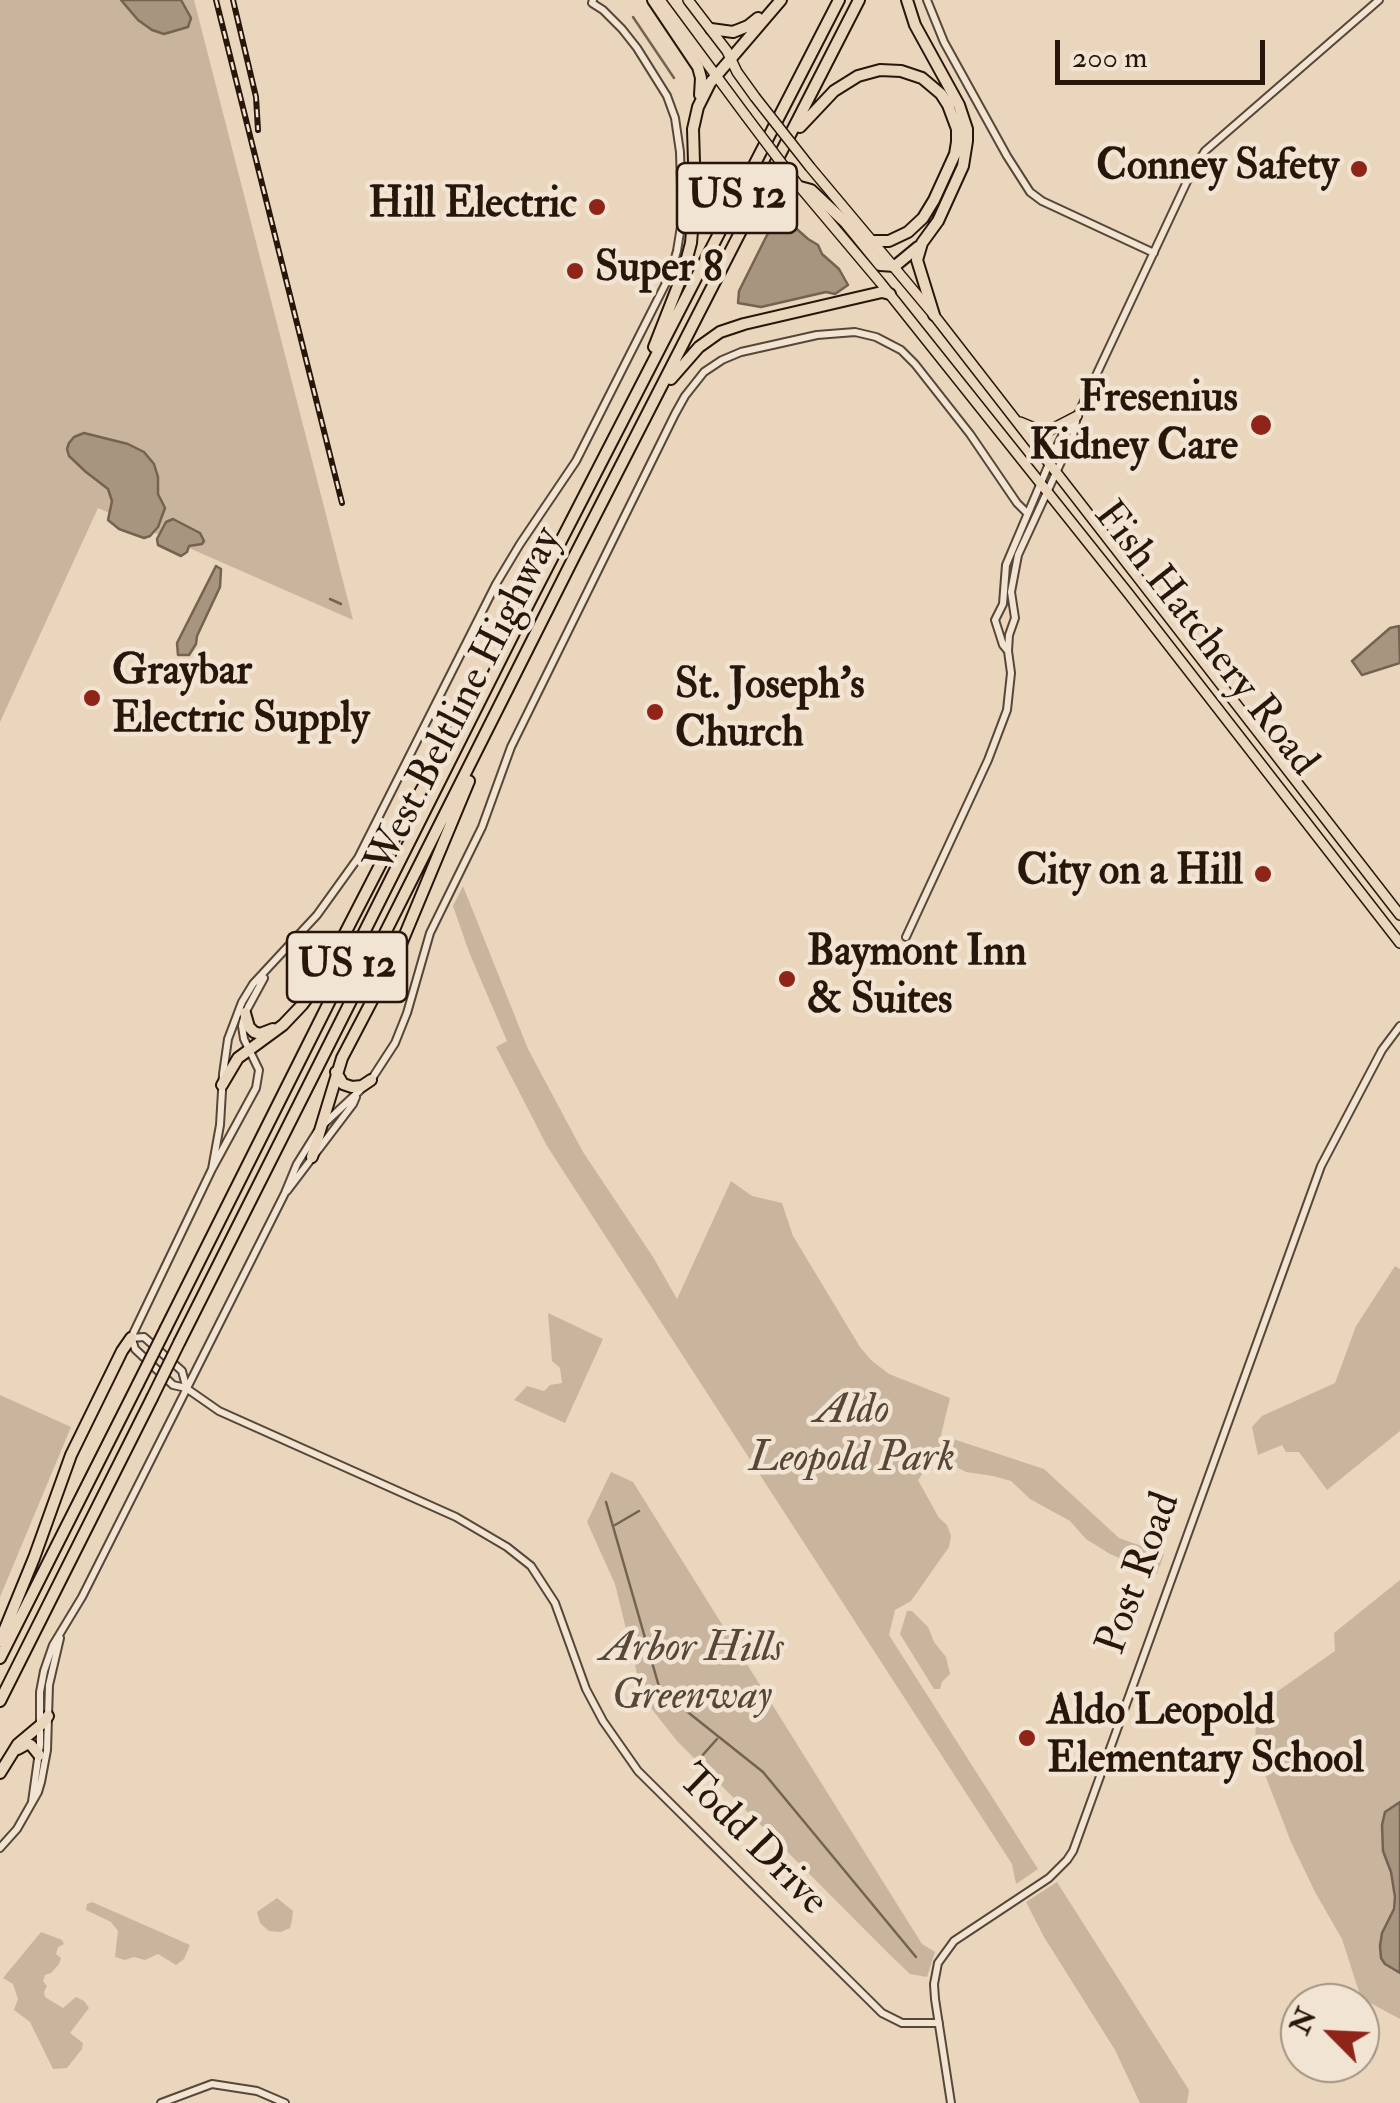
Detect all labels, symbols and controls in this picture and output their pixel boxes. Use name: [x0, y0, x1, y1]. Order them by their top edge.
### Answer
scale bar: [1060, 20, 1270, 82]
text: 200 m: [1072, 39, 1148, 76]
place label: Conney Safety: [1096, 144, 1339, 194]
marker: Conney Safety: [1348, 158, 1370, 180]
road number: US 12: [677, 163, 797, 233]
place label: Hill Electric: [369, 182, 577, 232]
marker: Hill Electric: [586, 196, 608, 218]
place label: Super 8: [595, 246, 723, 296]
marker: Super 8: [564, 260, 586, 282]
place label: Fresenius Kidney Care: [1030, 376, 1238, 474]
marker: Fresenius Kidney Care: [1248, 412, 1274, 438]
street label: Fish Hatchery Road: [1081, 493, 1327, 787]
street label: West Beltline Highway: [357, 520, 575, 882]
place label: Graybar Electric Supply: [112, 649, 370, 748]
place label: St. Joseph's Church: [675, 663, 865, 761]
marker: Graybar Electric Supply: [81, 687, 103, 709]
marker: St. Joseph's Church: [644, 701, 666, 723]
place label: City on a Hill: [1017, 849, 1243, 899]
marker: City on a Hill: [1252, 863, 1274, 885]
place label: Baymont Inn & Suites: [807, 930, 1027, 1028]
road number: US 12: [287, 932, 407, 1002]
marker: Baymont Inn & Suites: [776, 968, 798, 990]
park label: Aldo Leopold Park: [749, 1388, 955, 1486]
street label: Post Road: [1089, 1486, 1193, 1662]
park label: Arbor Hills Greenway: [600, 1626, 784, 1724]
place label: Aldo Leopold Elementary School: [1047, 1689, 1364, 1788]
marker: Aldo Leopold Elementary School: [1016, 1727, 1038, 1749]
street label: Todd Drive: [665, 1756, 837, 1928]
north arrow: [1280, 1983, 1380, 2083]
text: N: [1283, 2003, 1325, 2040]

